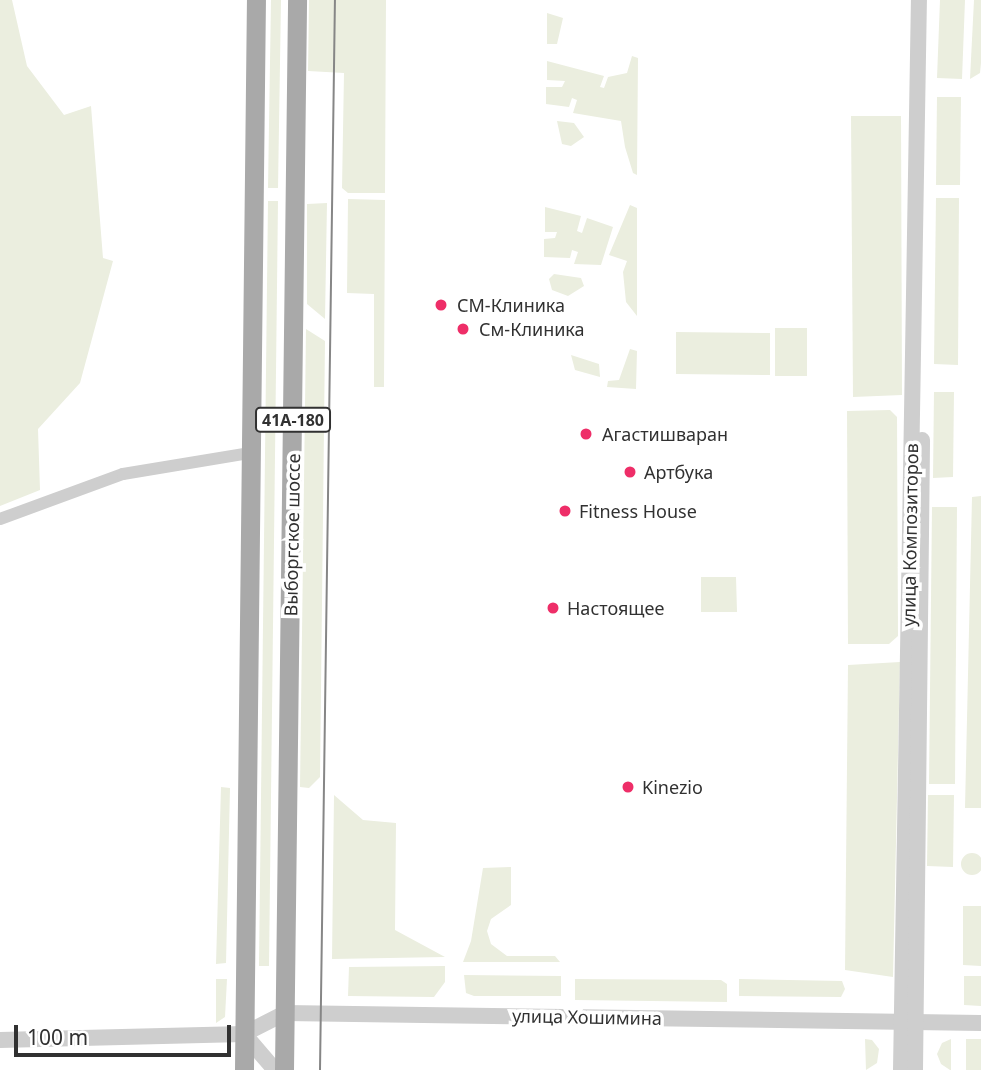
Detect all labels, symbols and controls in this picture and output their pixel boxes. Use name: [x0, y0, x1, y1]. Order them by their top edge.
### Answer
place label: СМ-Клиника: [457, 294, 565, 316]
marker: СМ-Клиника: [431, 295, 451, 315]
place label: См-Клиника: [479, 318, 585, 340]
marker: См-Клиника: [453, 319, 473, 339]
road number: 41А-180: [254, 408, 332, 432]
place label: Агастишваран: [602, 423, 728, 445]
marker: Агастишваран: [576, 424, 596, 444]
street label: улица Композиторов: [898, 443, 922, 627]
street label: Выборгское шоссе: [280, 453, 304, 617]
place label: Артбука: [644, 461, 713, 483]
marker: Артбука: [622, 464, 638, 480]
place label: Fitness House: [579, 500, 697, 522]
marker: Fitness House: [557, 503, 573, 519]
place label: Настоящее: [567, 597, 664, 619]
marker: Настоящее: [545, 600, 561, 616]
place label: Kinezio: [642, 776, 703, 798]
marker: Kinezio: [620, 779, 636, 795]
street label: улица Хошимина: [512, 1005, 662, 1029]
scale bar: [18, 1010, 234, 1054]
text: 100 m: [27, 1023, 88, 1051]

